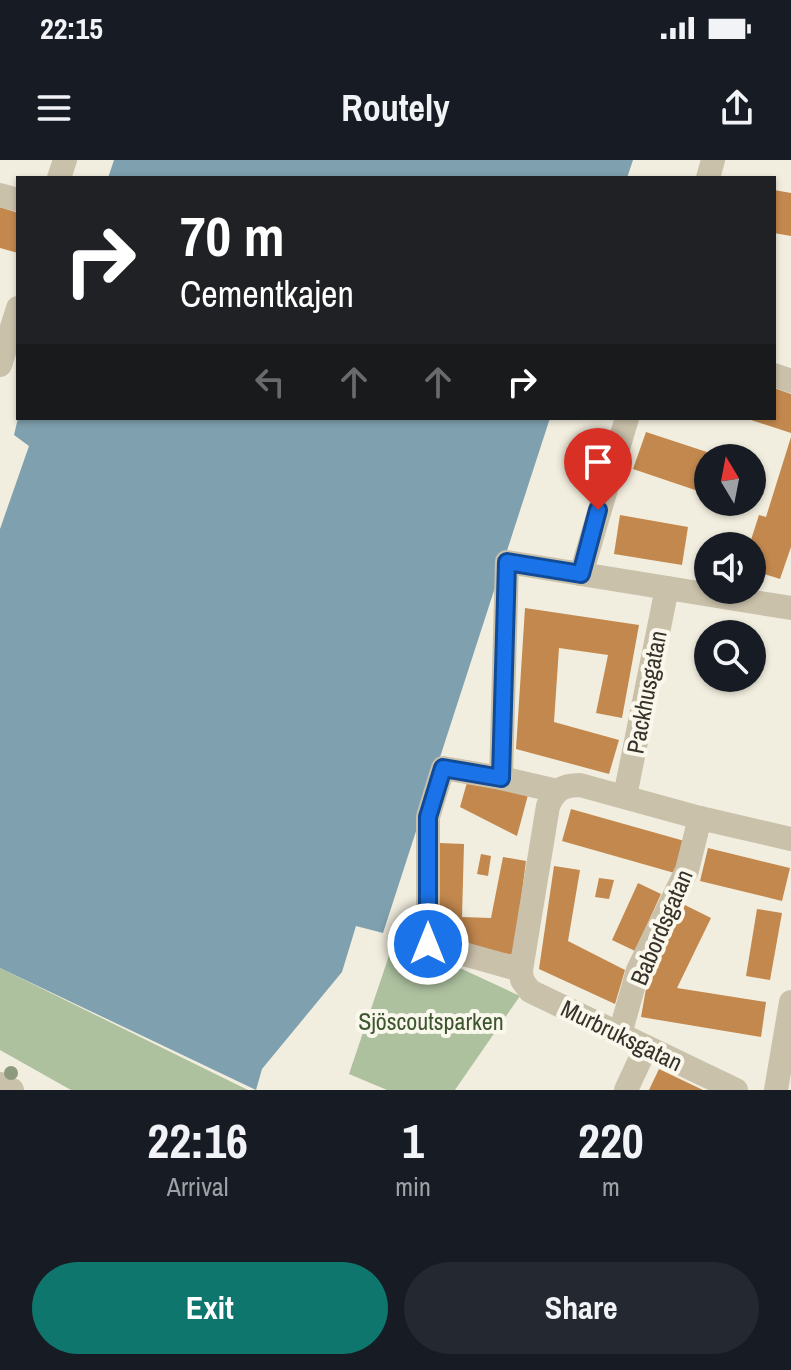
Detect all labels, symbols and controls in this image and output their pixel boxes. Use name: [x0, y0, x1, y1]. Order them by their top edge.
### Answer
text: 22:15: [40, 8, 103, 48]
text: Routely: [341, 84, 450, 132]
icon: menu: [32, 86, 76, 130]
icon: share: [715, 86, 759, 130]
text: 70 m: [180, 198, 285, 273]
icon: right: [48, 208, 152, 312]
text: Cementkajen: [180, 270, 354, 318]
icon: left: [248, 360, 292, 404]
icon: ahead: [332, 360, 376, 404]
icon: ahead: [416, 360, 460, 404]
icon: right: [500, 360, 544, 404]
pin: [564, 428, 632, 510]
icon: arrive: [576, 440, 620, 484]
north arrow: [694, 444, 766, 516]
map controls: [694, 444, 766, 692]
button: sound: [694, 532, 766, 604]
button: search: [694, 620, 766, 692]
street label: Packhusgatan: [618, 628, 674, 756]
street label: Babordsgatan: [622, 864, 700, 990]
position arrow: [386, 902, 470, 986]
street label: Murbruksgatan: [556, 992, 688, 1078]
park label: Sjöscoutsparken: [358, 1005, 504, 1037]
text: 22:16: [147, 1108, 248, 1173]
text: 1: [402, 1108, 424, 1173]
text: 220: [578, 1108, 644, 1173]
text: Arrival: [167, 1169, 228, 1204]
text: min: [395, 1169, 431, 1204]
text: m: [602, 1169, 620, 1204]
button: Exit: [32, 1262, 388, 1354]
button: Share: [404, 1262, 759, 1354]

